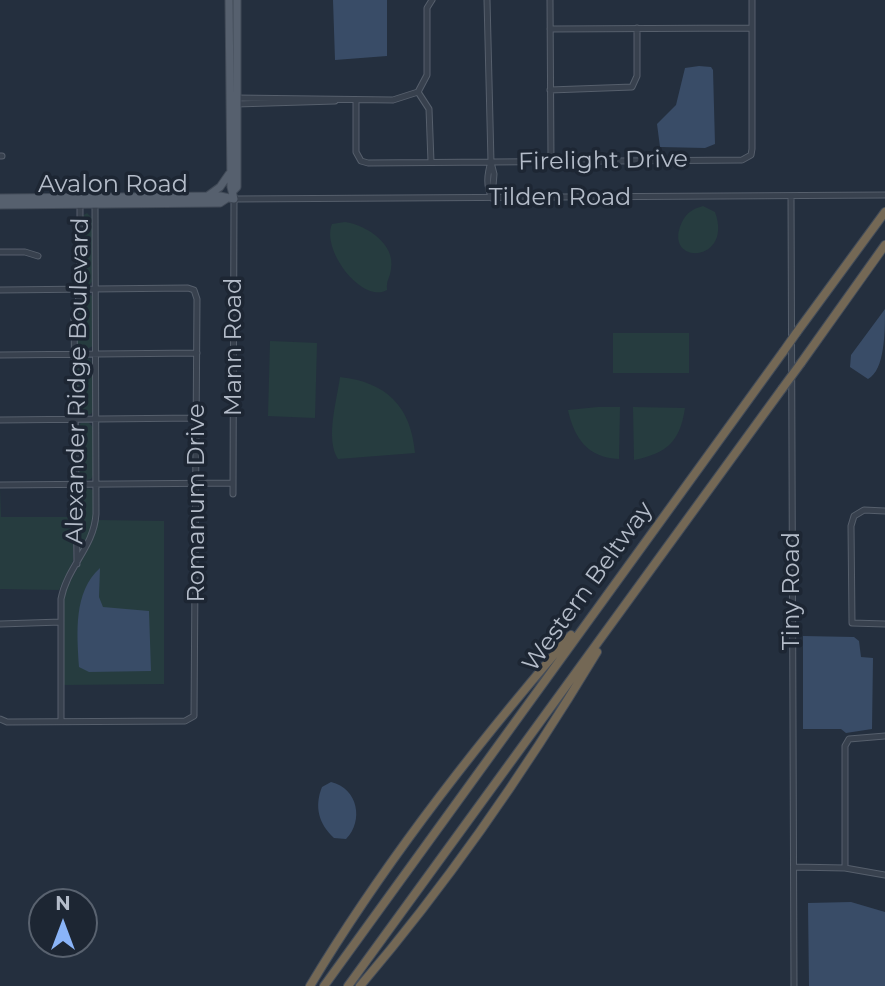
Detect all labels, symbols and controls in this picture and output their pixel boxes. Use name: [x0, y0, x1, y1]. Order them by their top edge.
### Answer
street label: Firelight Drive: [518, 145, 688, 177]
street label: Avalon Road: [38, 171, 188, 199]
street label: Tilden Road: [489, 184, 631, 212]
street label: Alexander Ridge Boulevard: [61, 217, 95, 545]
street label: Mann Road: [220, 278, 248, 416]
street label: Romanum Drive: [183, 404, 211, 602]
street label: Western Beltway: [517, 496, 659, 678]
street label: Tiny Road: [778, 532, 806, 650]
north arrow: [28, 888, 98, 958]
text: N: [55, 892, 71, 915]

